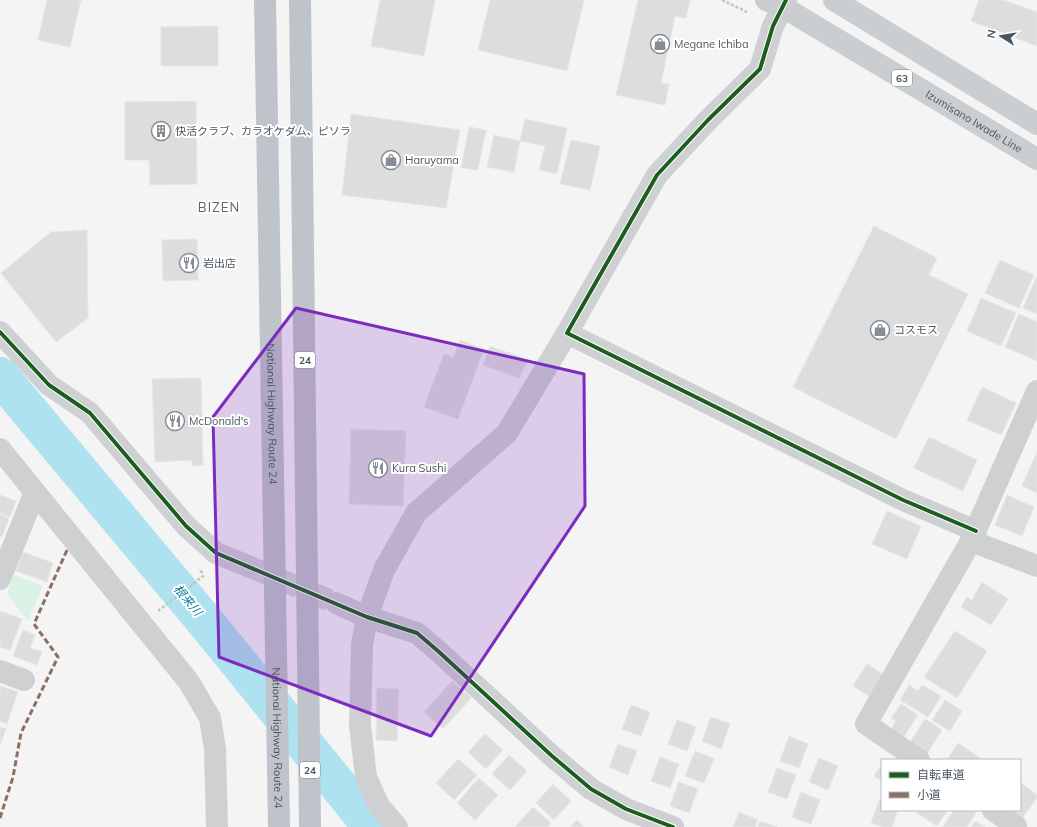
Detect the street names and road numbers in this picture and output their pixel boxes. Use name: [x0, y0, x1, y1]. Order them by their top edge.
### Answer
road number: 63: [892, 70, 912, 86]
street label: Izumisano Iwade Line: [923, 87, 1025, 156]
street label: National Highway Route 24: [264, 343, 280, 485]
road number: 24: [295, 352, 315, 368]
street label: National Highway Route 24: [269, 667, 286, 809]
road number: 24: [300, 762, 320, 778]

